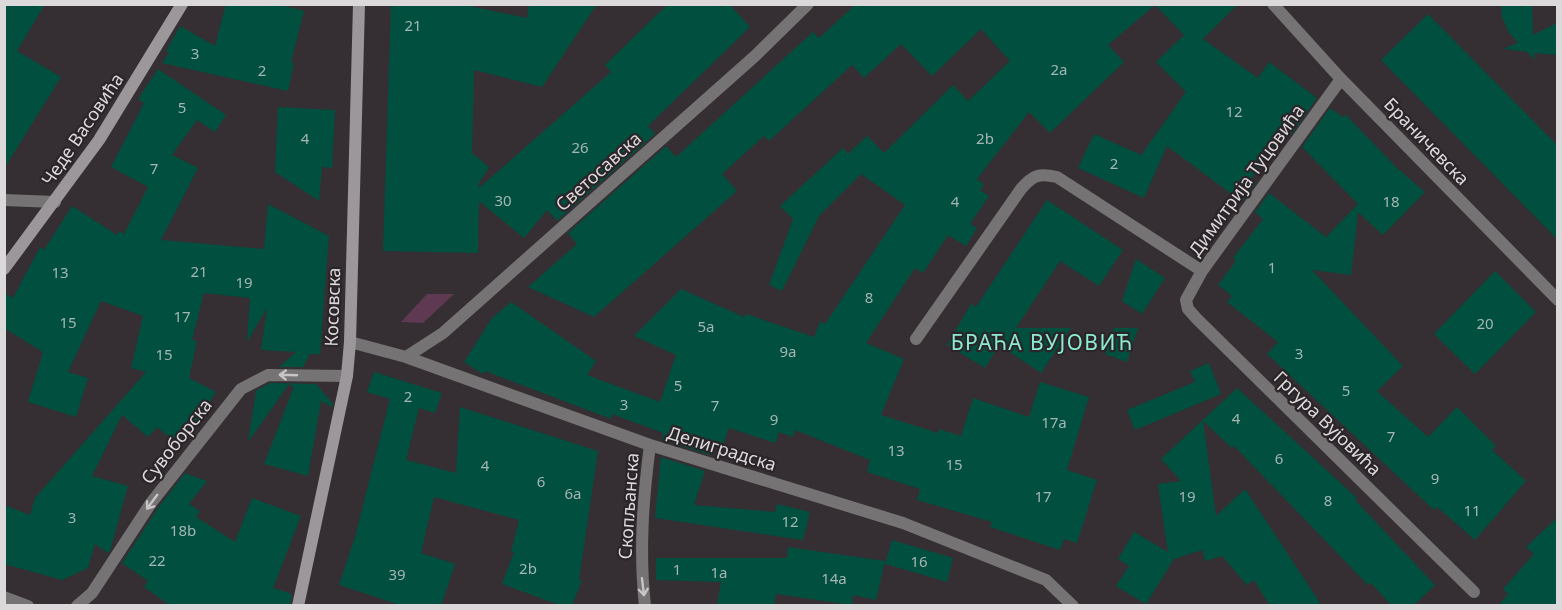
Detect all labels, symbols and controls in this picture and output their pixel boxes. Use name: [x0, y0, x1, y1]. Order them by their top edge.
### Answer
house number: 21: [404, 15, 422, 35]
house number: 3: [191, 43, 199, 63]
house number: 2a: [1051, 59, 1068, 79]
house number: 2: [258, 60, 266, 80]
street label: Чеде Васовића: [35, 68, 129, 190]
street label: Браничевска: [1379, 92, 1475, 190]
house number: 5: [178, 97, 186, 117]
street label: Димитрија Туцовића: [1183, 99, 1309, 261]
house number: 12: [1225, 101, 1243, 121]
street label: Светосавска: [550, 126, 646, 216]
house number: 4: [301, 128, 310, 148]
house number: 2b: [976, 128, 994, 148]
house number: 26: [571, 137, 589, 157]
house number: 2: [1110, 153, 1118, 173]
house number: 7: [150, 158, 158, 178]
house number: 30: [494, 190, 512, 210]
house number: 4: [951, 191, 960, 211]
house number: 18: [1382, 191, 1400, 211]
house number: 1: [1268, 257, 1276, 277]
house number: 21: [190, 261, 208, 281]
house number: 13: [51, 262, 69, 282]
street label: Косовска: [319, 267, 345, 347]
house number: 19: [235, 272, 253, 292]
house number: 8: [865, 287, 873, 307]
house number: 17: [173, 306, 191, 326]
house number: 15: [59, 312, 77, 332]
house number: 20: [1476, 313, 1494, 333]
house number: 5a: [698, 316, 715, 336]
district label: БРАЋА ВУЈОВИЋ: [951, 328, 1133, 356]
house number: 9a: [780, 341, 797, 361]
house number: 3: [1295, 343, 1303, 363]
house number: 15: [155, 344, 173, 364]
street label: Гргура Вујовића: [1269, 365, 1387, 481]
one-way arrow: [279, 370, 299, 381]
house number: 5: [674, 375, 682, 395]
house number: 5: [1342, 380, 1350, 400]
house number: 2: [404, 386, 412, 406]
street label: Сувоборска: [135, 393, 217, 489]
house number: 3: [620, 394, 628, 414]
house number: 7: [711, 395, 719, 415]
house number: 4: [1232, 408, 1241, 428]
house number: 9: [770, 409, 778, 429]
house number: 17a: [1041, 412, 1067, 432]
street label: Делиградска: [665, 420, 779, 476]
house number: 7: [1387, 426, 1395, 446]
house number: 13: [887, 440, 905, 460]
house number: 6: [1275, 448, 1283, 468]
street label: Скопљанска: [612, 452, 644, 560]
house number: 15: [945, 454, 963, 474]
house number: 4: [481, 455, 490, 475]
house number: 9: [1431, 468, 1439, 488]
house number: 6: [537, 471, 545, 491]
house number: 6a: [565, 483, 582, 503]
house number: 17: [1034, 486, 1052, 506]
house number: 19: [1178, 486, 1196, 506]
house number: 8: [1324, 490, 1332, 510]
one-way arrow: [146, 493, 158, 509]
house number: 11: [1463, 500, 1481, 520]
house number: 3: [68, 507, 76, 527]
house number: 12: [781, 511, 799, 531]
house number: 18b: [170, 520, 196, 540]
house number: 22: [148, 550, 166, 570]
house number: 16: [910, 551, 928, 571]
house number: 2b: [519, 558, 537, 578]
house number: 1: [673, 559, 681, 579]
house number: 1a: [711, 562, 728, 582]
house number: 39: [388, 564, 406, 584]
house number: 14a: [821, 568, 847, 588]
one-way arrow: [638, 576, 649, 596]

